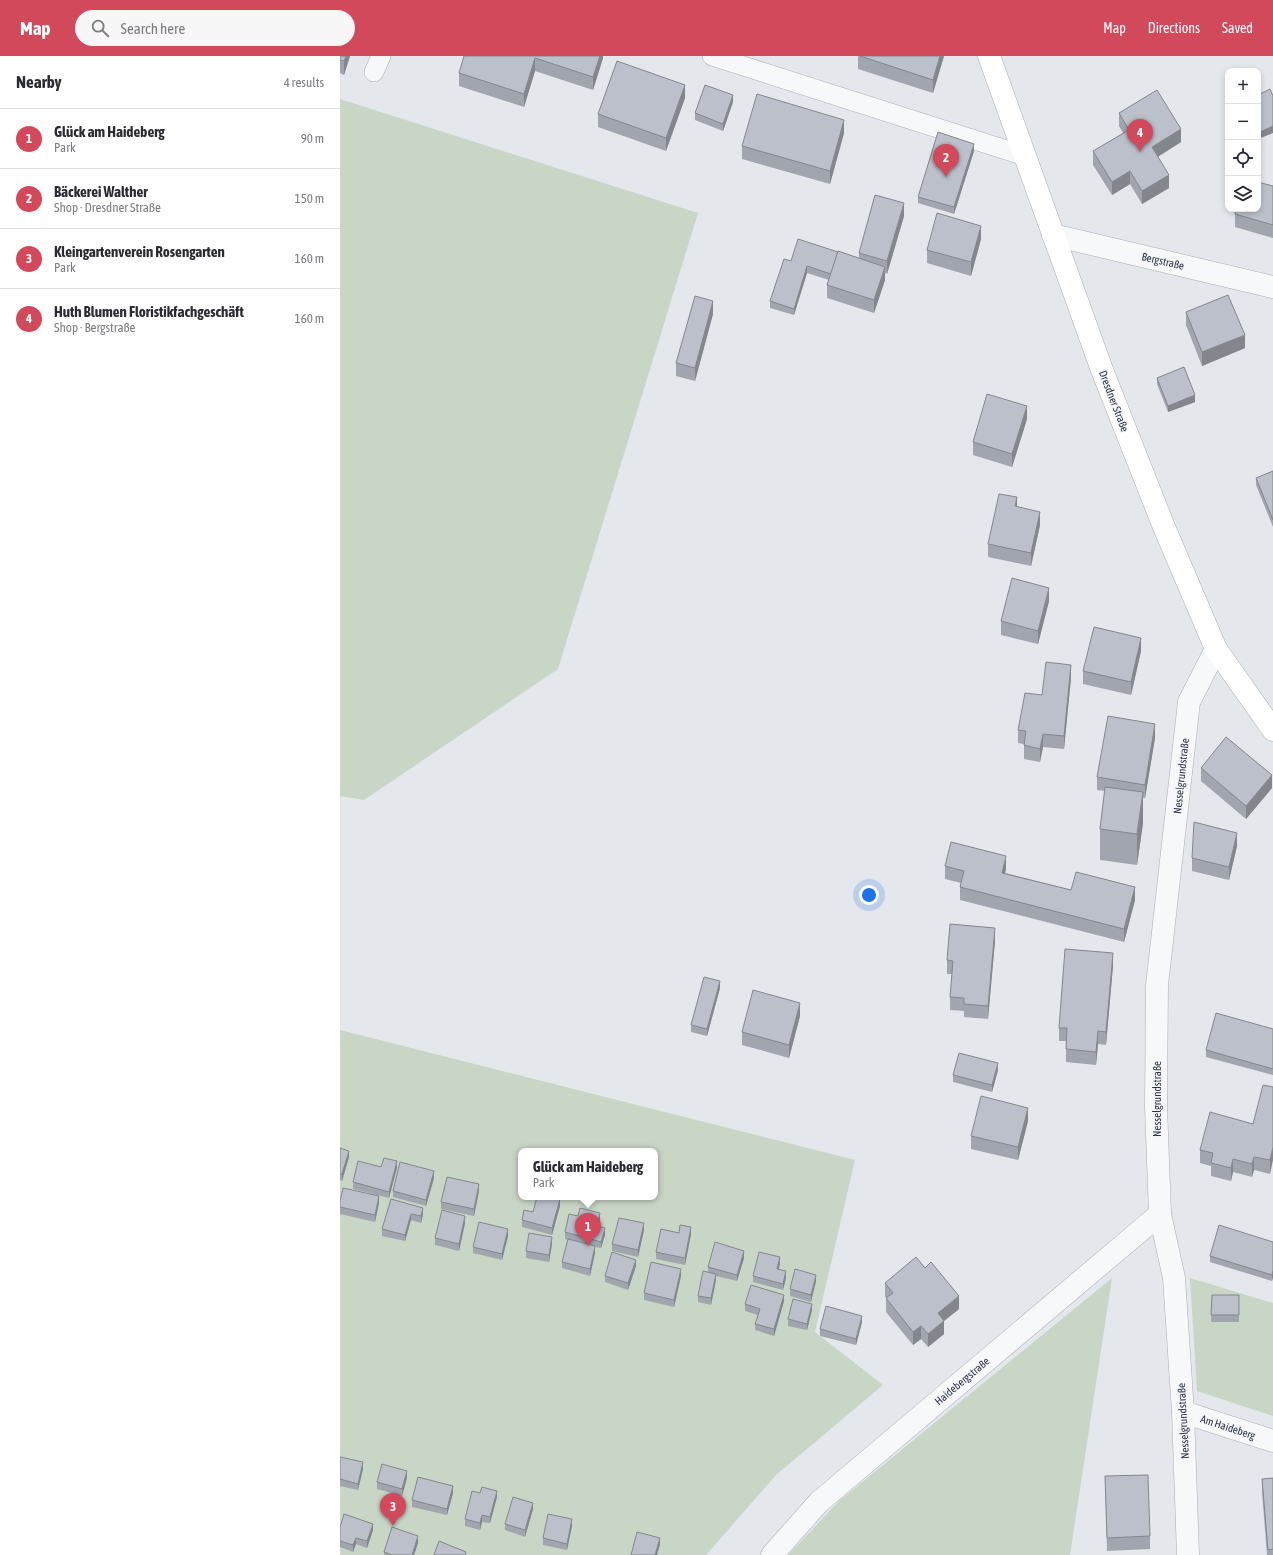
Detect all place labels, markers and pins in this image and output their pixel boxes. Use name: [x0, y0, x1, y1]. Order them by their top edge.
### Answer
pin: 4: [1127, 119, 1153, 152]
pin: 2: [933, 144, 959, 177]
pin: 1: [575, 1213, 601, 1246]
pin: 3: [380, 1493, 406, 1526]

